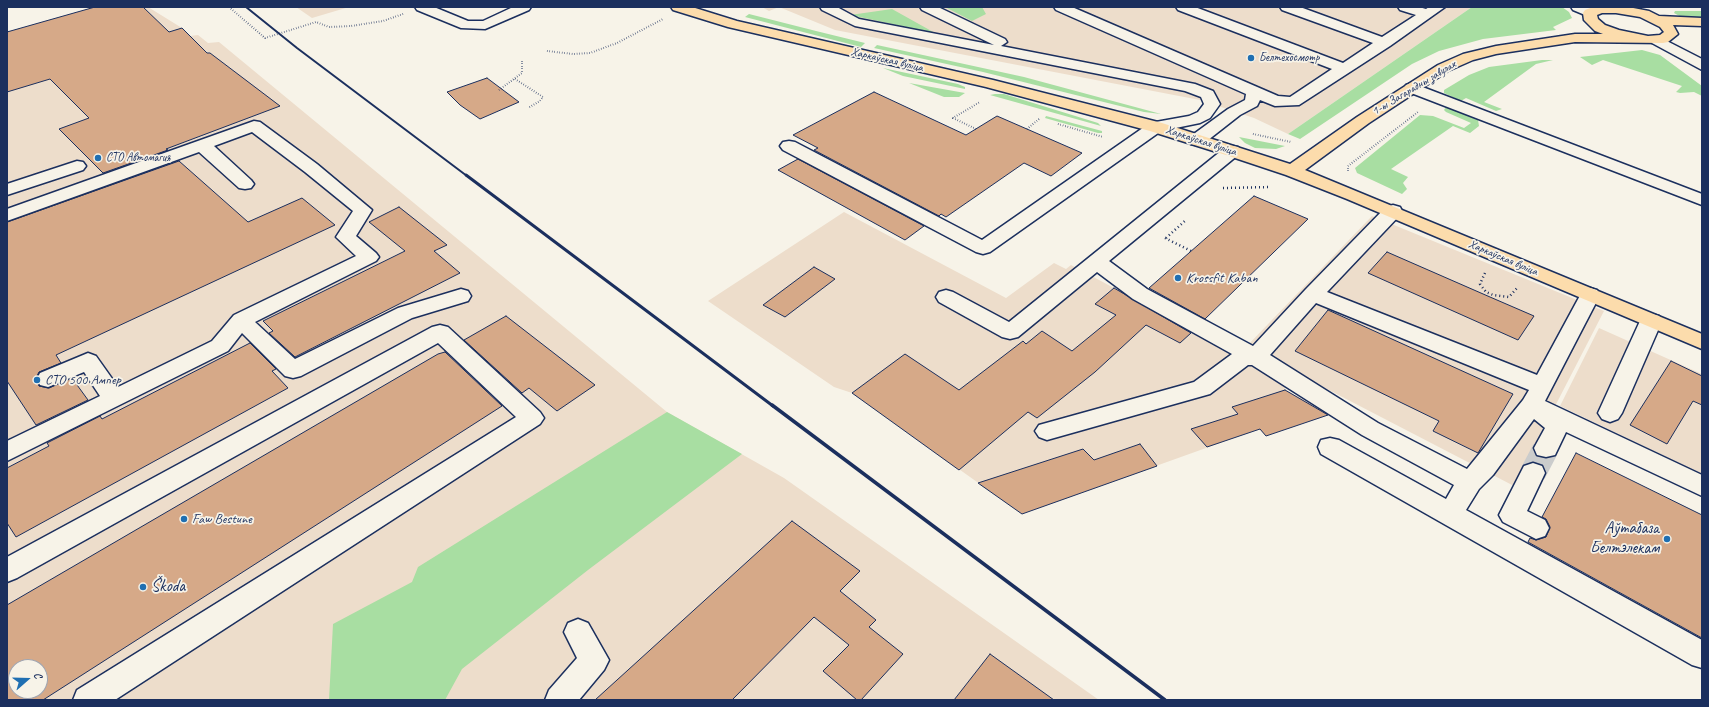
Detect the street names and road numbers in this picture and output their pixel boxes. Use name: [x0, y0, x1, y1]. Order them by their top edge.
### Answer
street label: Харкаўская вуліца: [849, 45, 925, 75]
street label: 1-ы Загарадны завулак: [1369, 57, 1459, 119]
street label: Харкаўская вуліца: [1164, 123, 1238, 159]
street label: Харкаўская вуліца: [1466, 237, 1540, 279]

